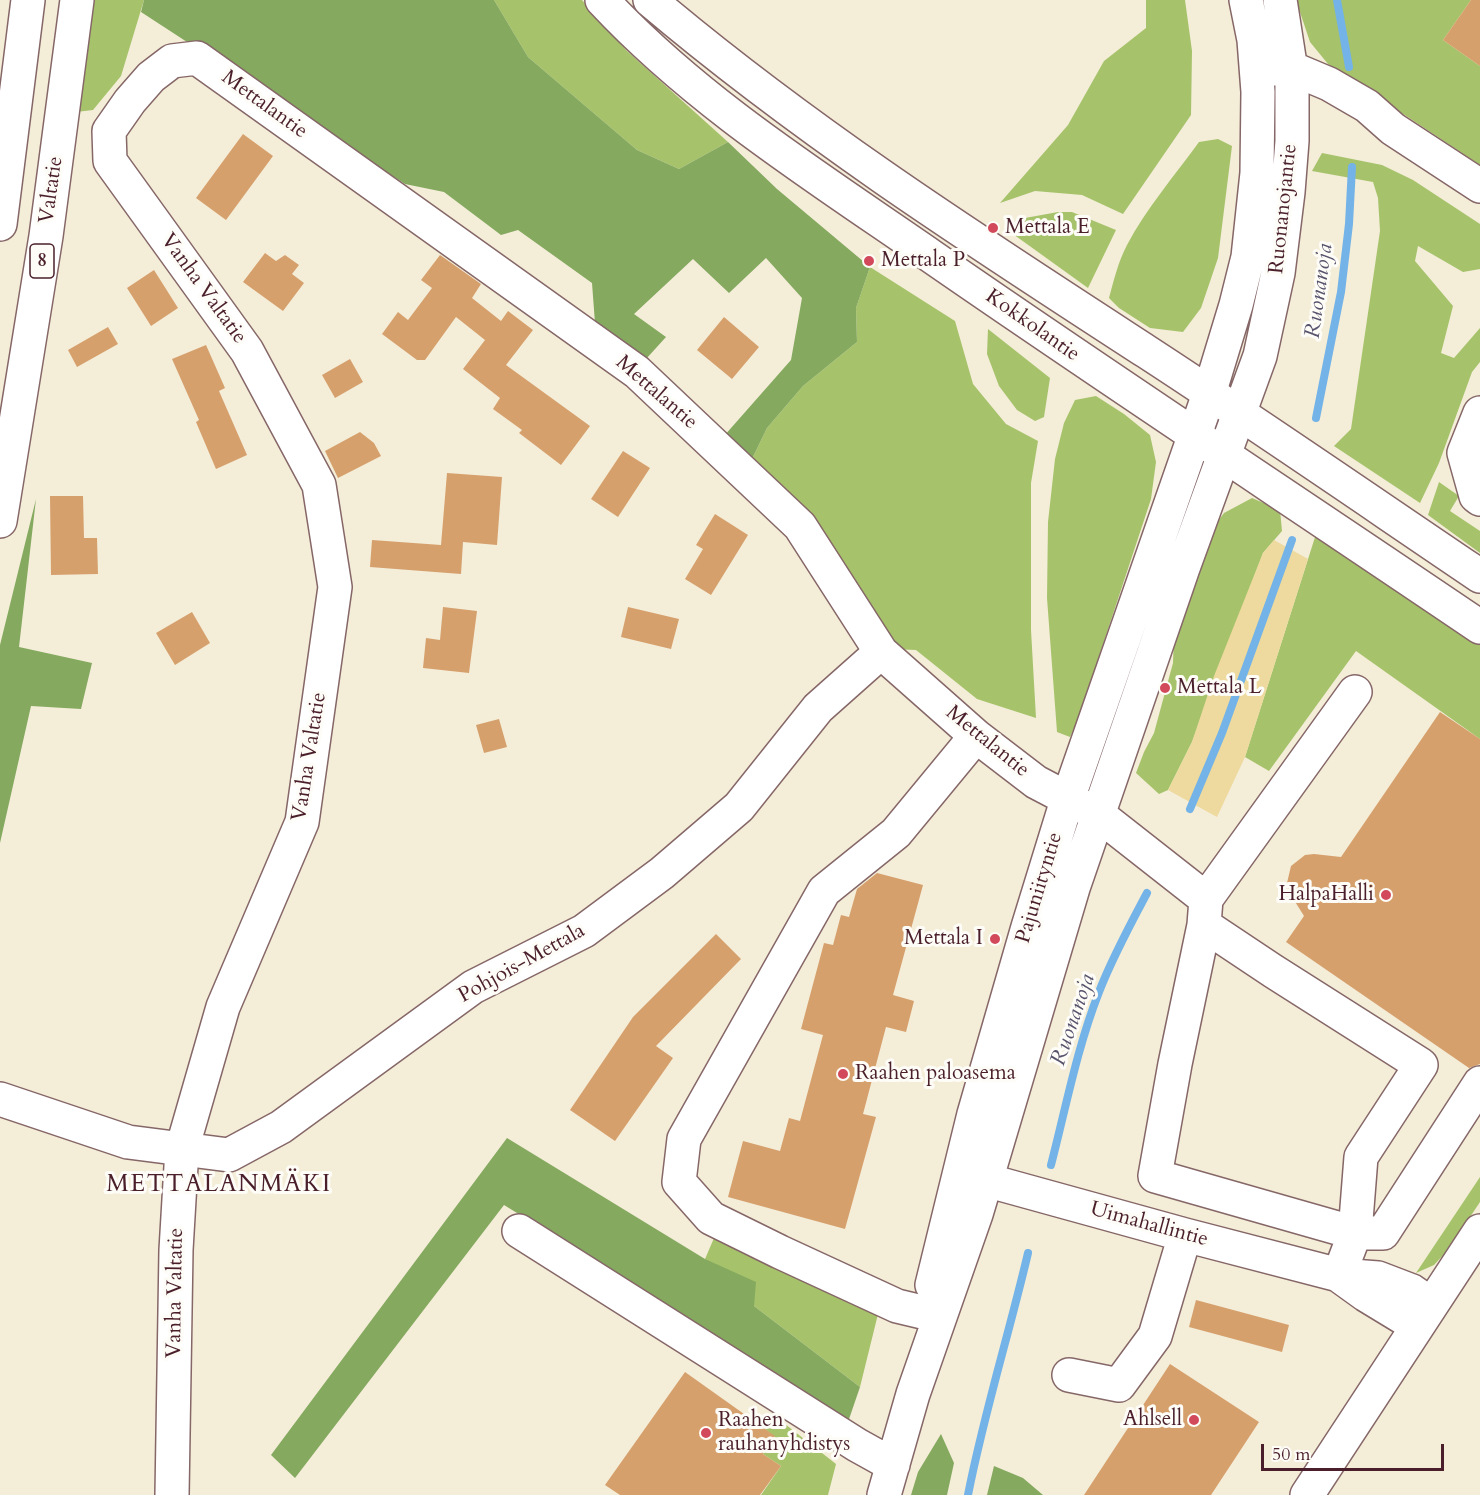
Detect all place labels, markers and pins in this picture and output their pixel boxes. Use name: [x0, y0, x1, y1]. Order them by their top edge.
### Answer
place label: Mettala E: [1005, 215, 1090, 241]
marker: Mettala E: [986, 221, 1000, 235]
place label: Mettala P: [881, 248, 965, 274]
marker: Mettala P: [862, 254, 876, 268]
place label: Mettala L: [1177, 675, 1261, 701]
marker: Mettala L: [1158, 681, 1172, 695]
place label: HalpaHalli: [1279, 882, 1374, 908]
marker: HalpaHalli: [1379, 888, 1393, 902]
place label: Mettala I: [904, 926, 983, 952]
marker: Mettala I: [988, 932, 1002, 946]
place label: Raahen paloasema: [855, 1061, 1016, 1087]
marker: Raahen paloasema: [836, 1067, 850, 1081]
place label: Ahlsell: [1123, 1407, 1182, 1433]
place label: Raahen rauhanyhdistys: [718, 1408, 850, 1458]
marker: Ahlsell: [1187, 1413, 1201, 1427]
marker: Raahen rauhanyhdistys: [699, 1426, 713, 1440]

